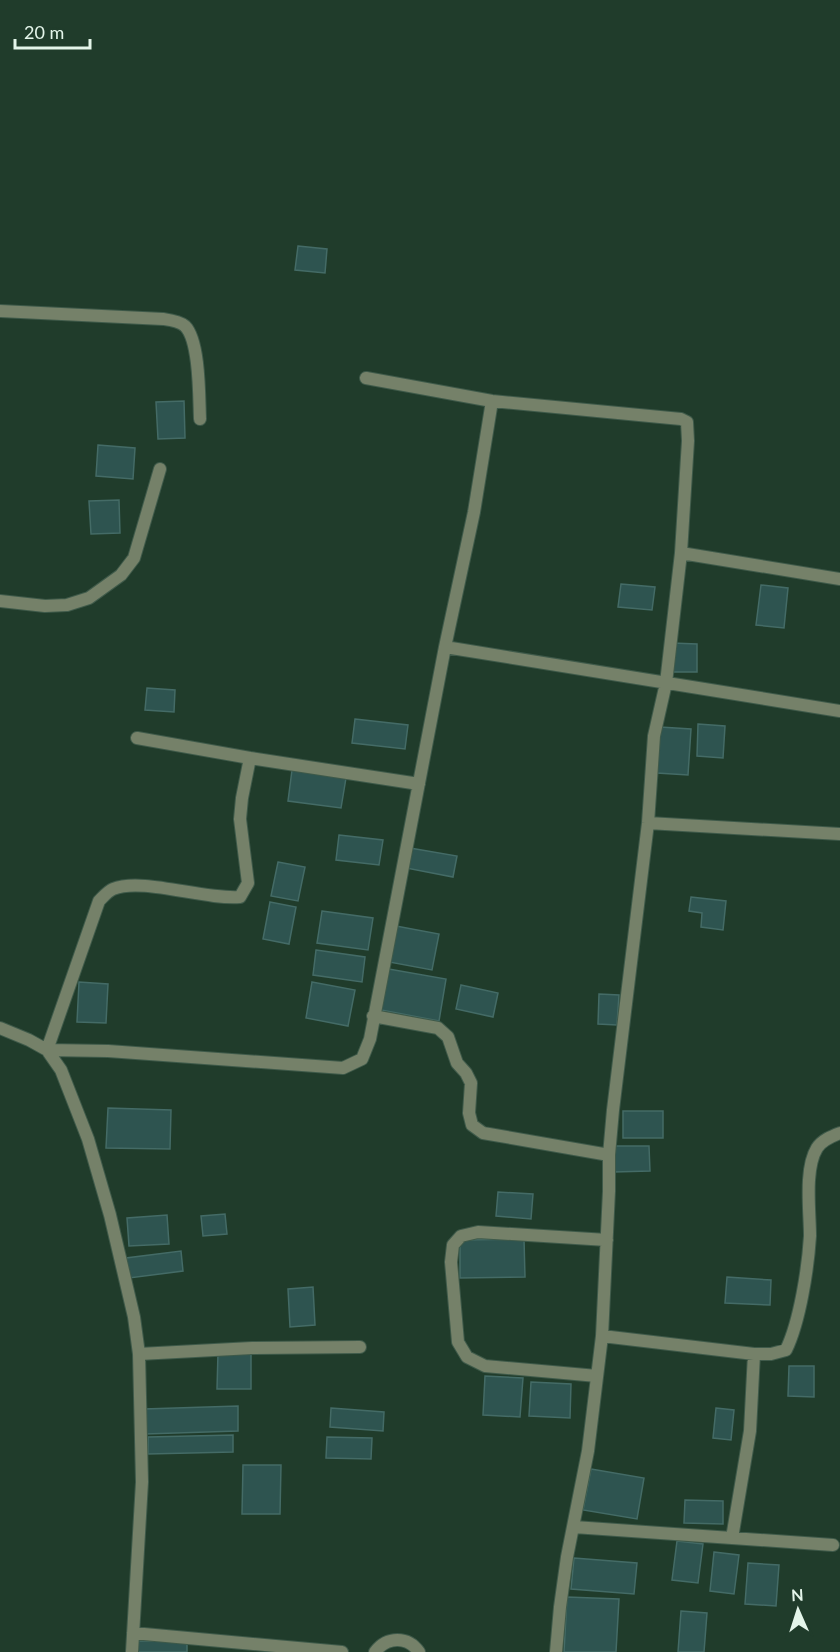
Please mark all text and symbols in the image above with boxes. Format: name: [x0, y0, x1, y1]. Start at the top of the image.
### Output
scale bar: [15, 12, 90, 50]
text: 20 m: [24, 21, 64, 43]
north arrow: [768, 1580, 828, 1640]
text: N: [791, 1585, 804, 1604]

